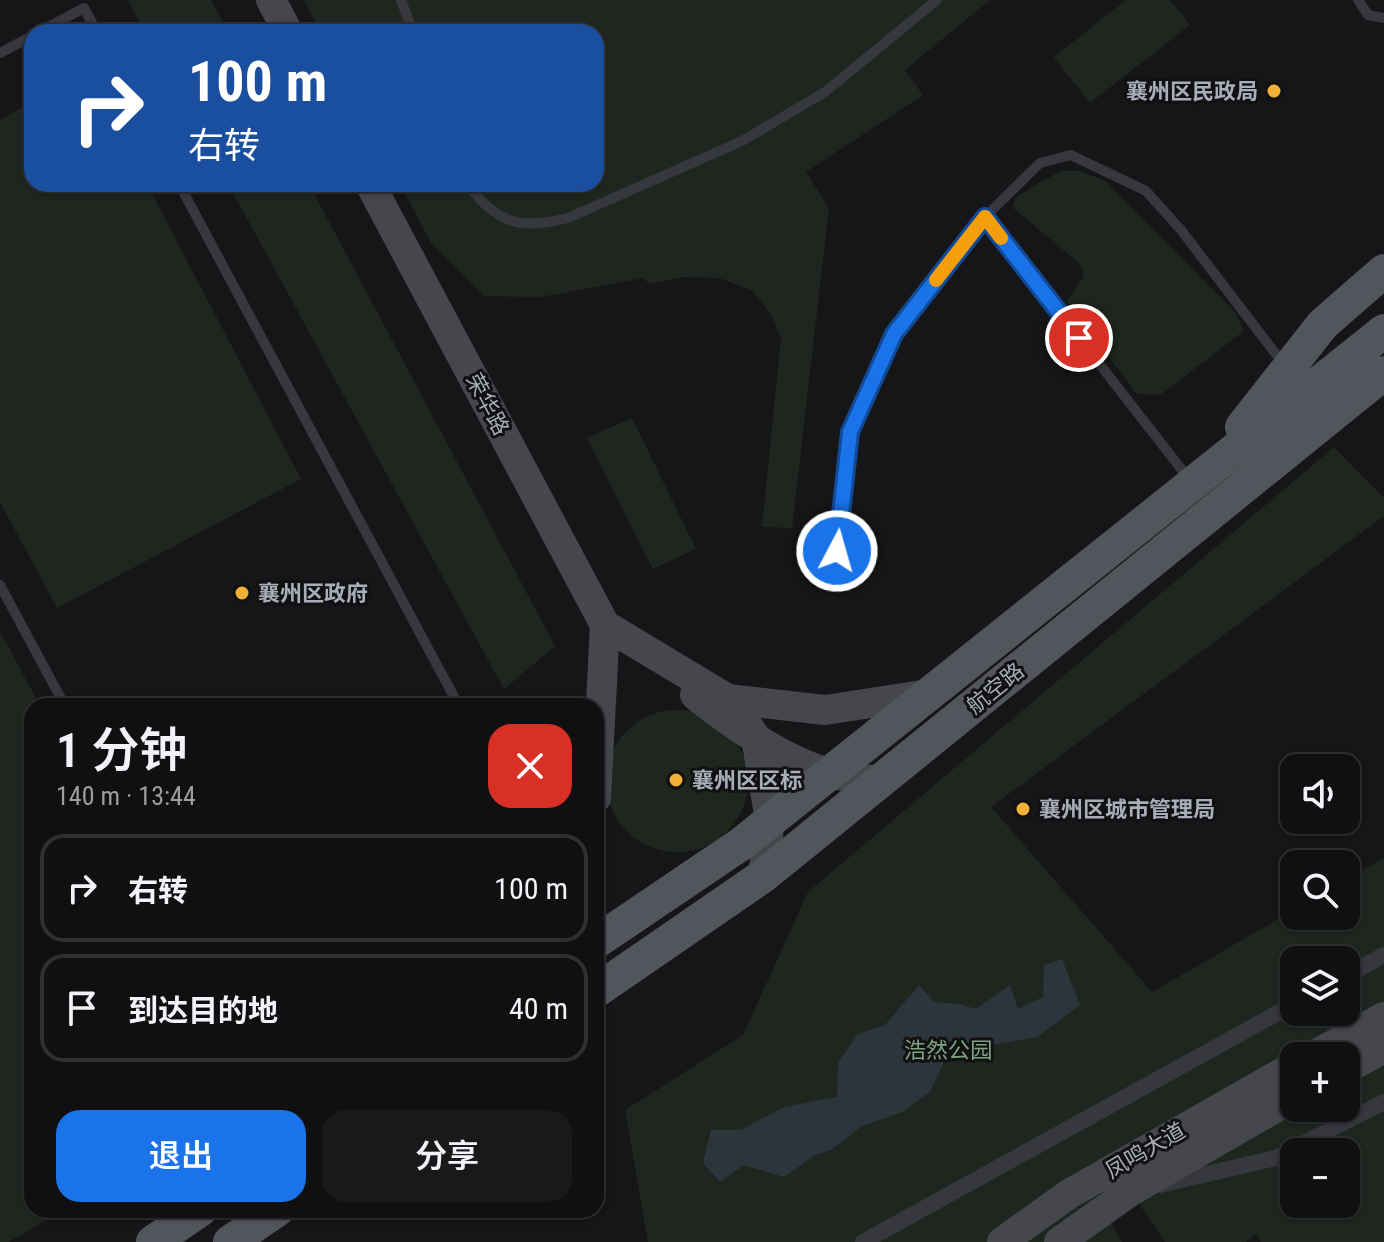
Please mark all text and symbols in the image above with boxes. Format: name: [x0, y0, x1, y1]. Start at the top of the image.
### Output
text: 100 m: [188, 49, 327, 115]
icon: right: [56, 56, 160, 160]
place label: 襄州区民政局: [1126, 79, 1258, 104]
marker: 襄州区民政局: [1265, 82, 1283, 100]
text: 右转: [188, 125, 260, 167]
pin: [1045, 304, 1113, 372]
icon: arrive: [1057, 316, 1101, 360]
street label: 荣华路: [461, 369, 514, 439]
position arrow: [795, 509, 879, 593]
place label: 襄州区政府: [258, 581, 368, 606]
marker: 襄州区政府: [233, 584, 251, 602]
street label: 航空路: [962, 658, 1029, 719]
text: 1 分钟: [56, 722, 187, 779]
button: close: [488, 724, 572, 808]
map controls: [1280, 754, 1360, 1218]
button: sound: [1280, 754, 1360, 834]
place label: 襄州区区标: [692, 768, 802, 793]
marker: 襄州区区标: [667, 771, 685, 789]
text: 140 m · 13:44: [56, 781, 196, 811]
place label: 襄州区城市管理局: [1039, 797, 1215, 822]
marker: 襄州区城市管理局: [1014, 800, 1032, 818]
button: search: [1280, 850, 1360, 930]
icon: right: [60, 866, 104, 910]
text: 100 m: [494, 871, 568, 906]
text: 右转: [128, 873, 188, 908]
button: layers: [1280, 946, 1360, 1026]
icon: arrive: [60, 986, 104, 1030]
text: 40 m: [509, 991, 568, 1026]
text: 到达目的地: [128, 993, 278, 1028]
park label: 浩然公园: [904, 1038, 992, 1063]
button: +: [1280, 1042, 1360, 1122]
button: 退出: [56, 1110, 306, 1202]
button: 分享: [322, 1110, 572, 1202]
street label: 凤鸣大道: [1101, 1118, 1190, 1183]
button: −: [1280, 1138, 1360, 1218]

